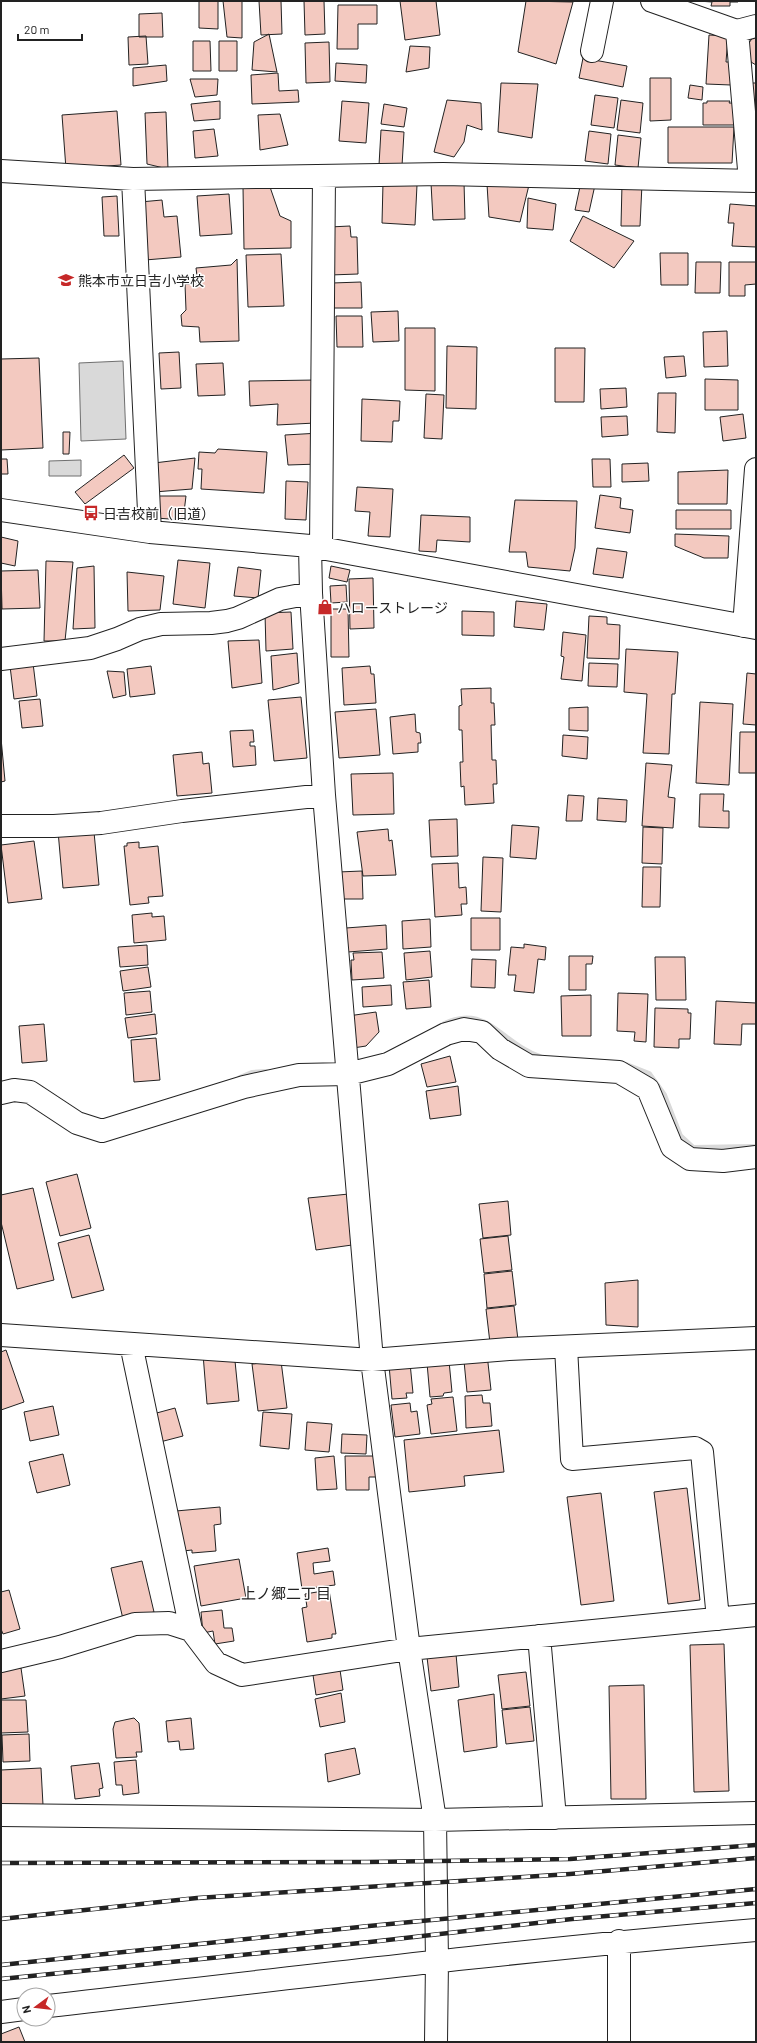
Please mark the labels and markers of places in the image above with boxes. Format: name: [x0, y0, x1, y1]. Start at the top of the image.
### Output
school or university icon: 熊本市立日吉小学校: [57, 271, 75, 289]
place label: 熊本市立日吉小学校: [78, 272, 204, 289]
bus stop icon: 日吉校前（旧道）: [82, 504, 100, 522]
place label: 日吉校前（旧道）: [103, 505, 215, 522]
shop icon: ハローストレージ: [316, 598, 334, 616]
place label: ハローストレージ: [337, 599, 448, 616]

